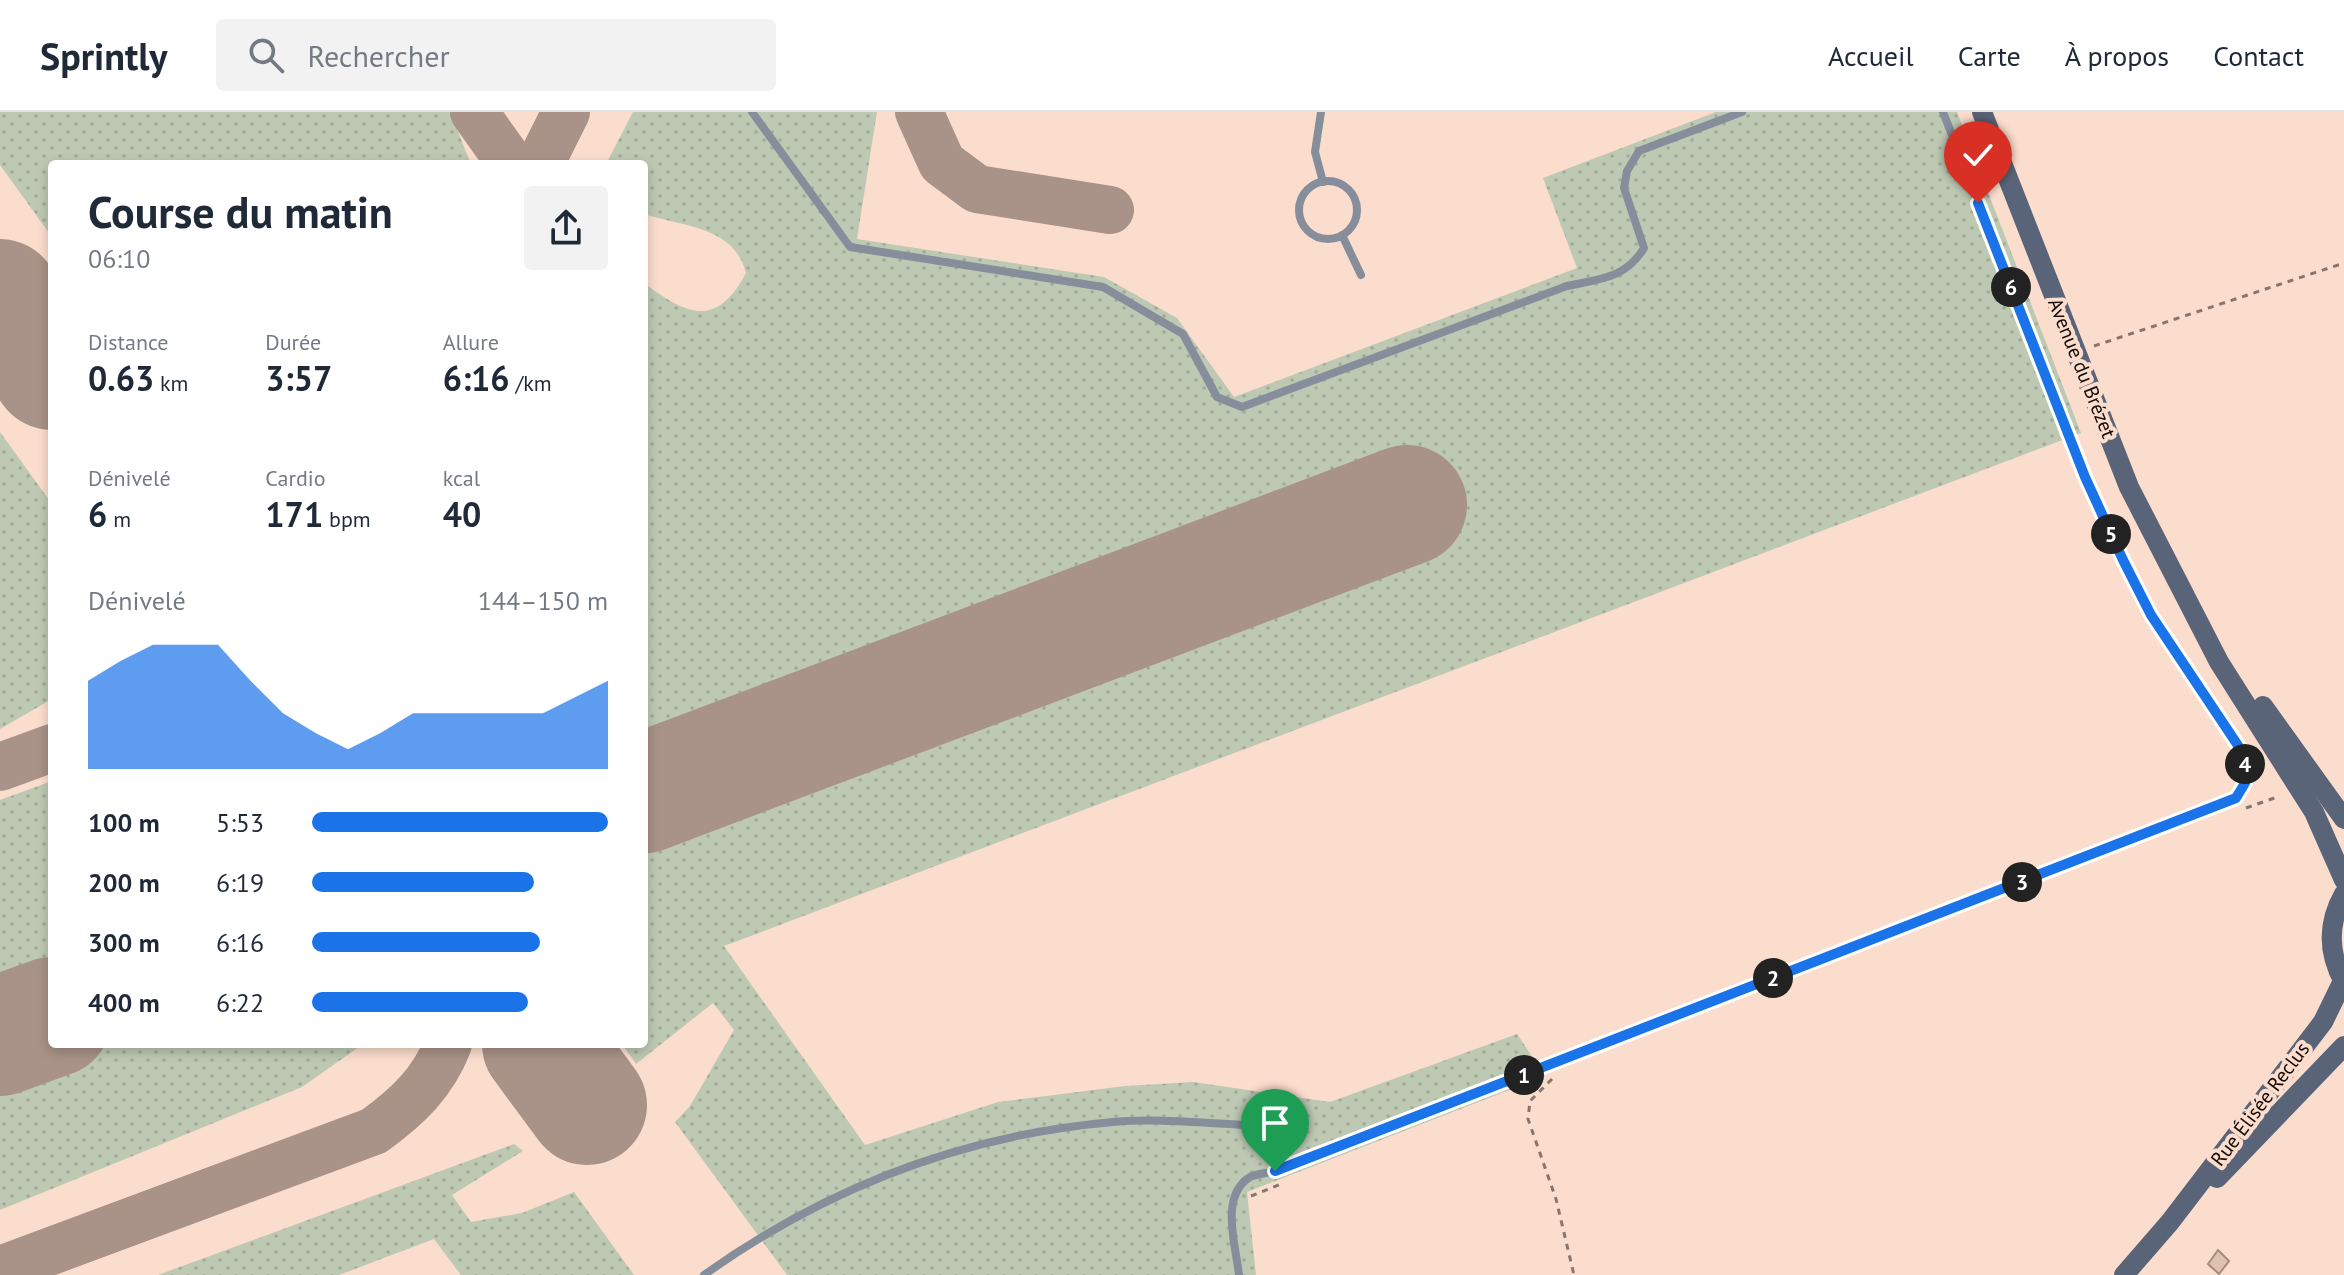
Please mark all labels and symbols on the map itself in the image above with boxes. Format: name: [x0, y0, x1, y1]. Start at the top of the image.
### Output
pin: [1944, 121, 2012, 203]
pin: 6: [1991, 267, 2031, 307]
street label: Avenue du Brézet: [2042, 294, 2122, 442]
pin: 5: [2091, 514, 2131, 554]
pin: 4: [2225, 744, 2265, 784]
pin: 3: [2002, 862, 2042, 902]
pin: 2: [1753, 958, 1793, 998]
street label: Rue Élisée Reclus: [2205, 1037, 2315, 1171]
pin: 1: [1504, 1055, 1544, 1095]
pin: [1241, 1089, 1309, 1171]

